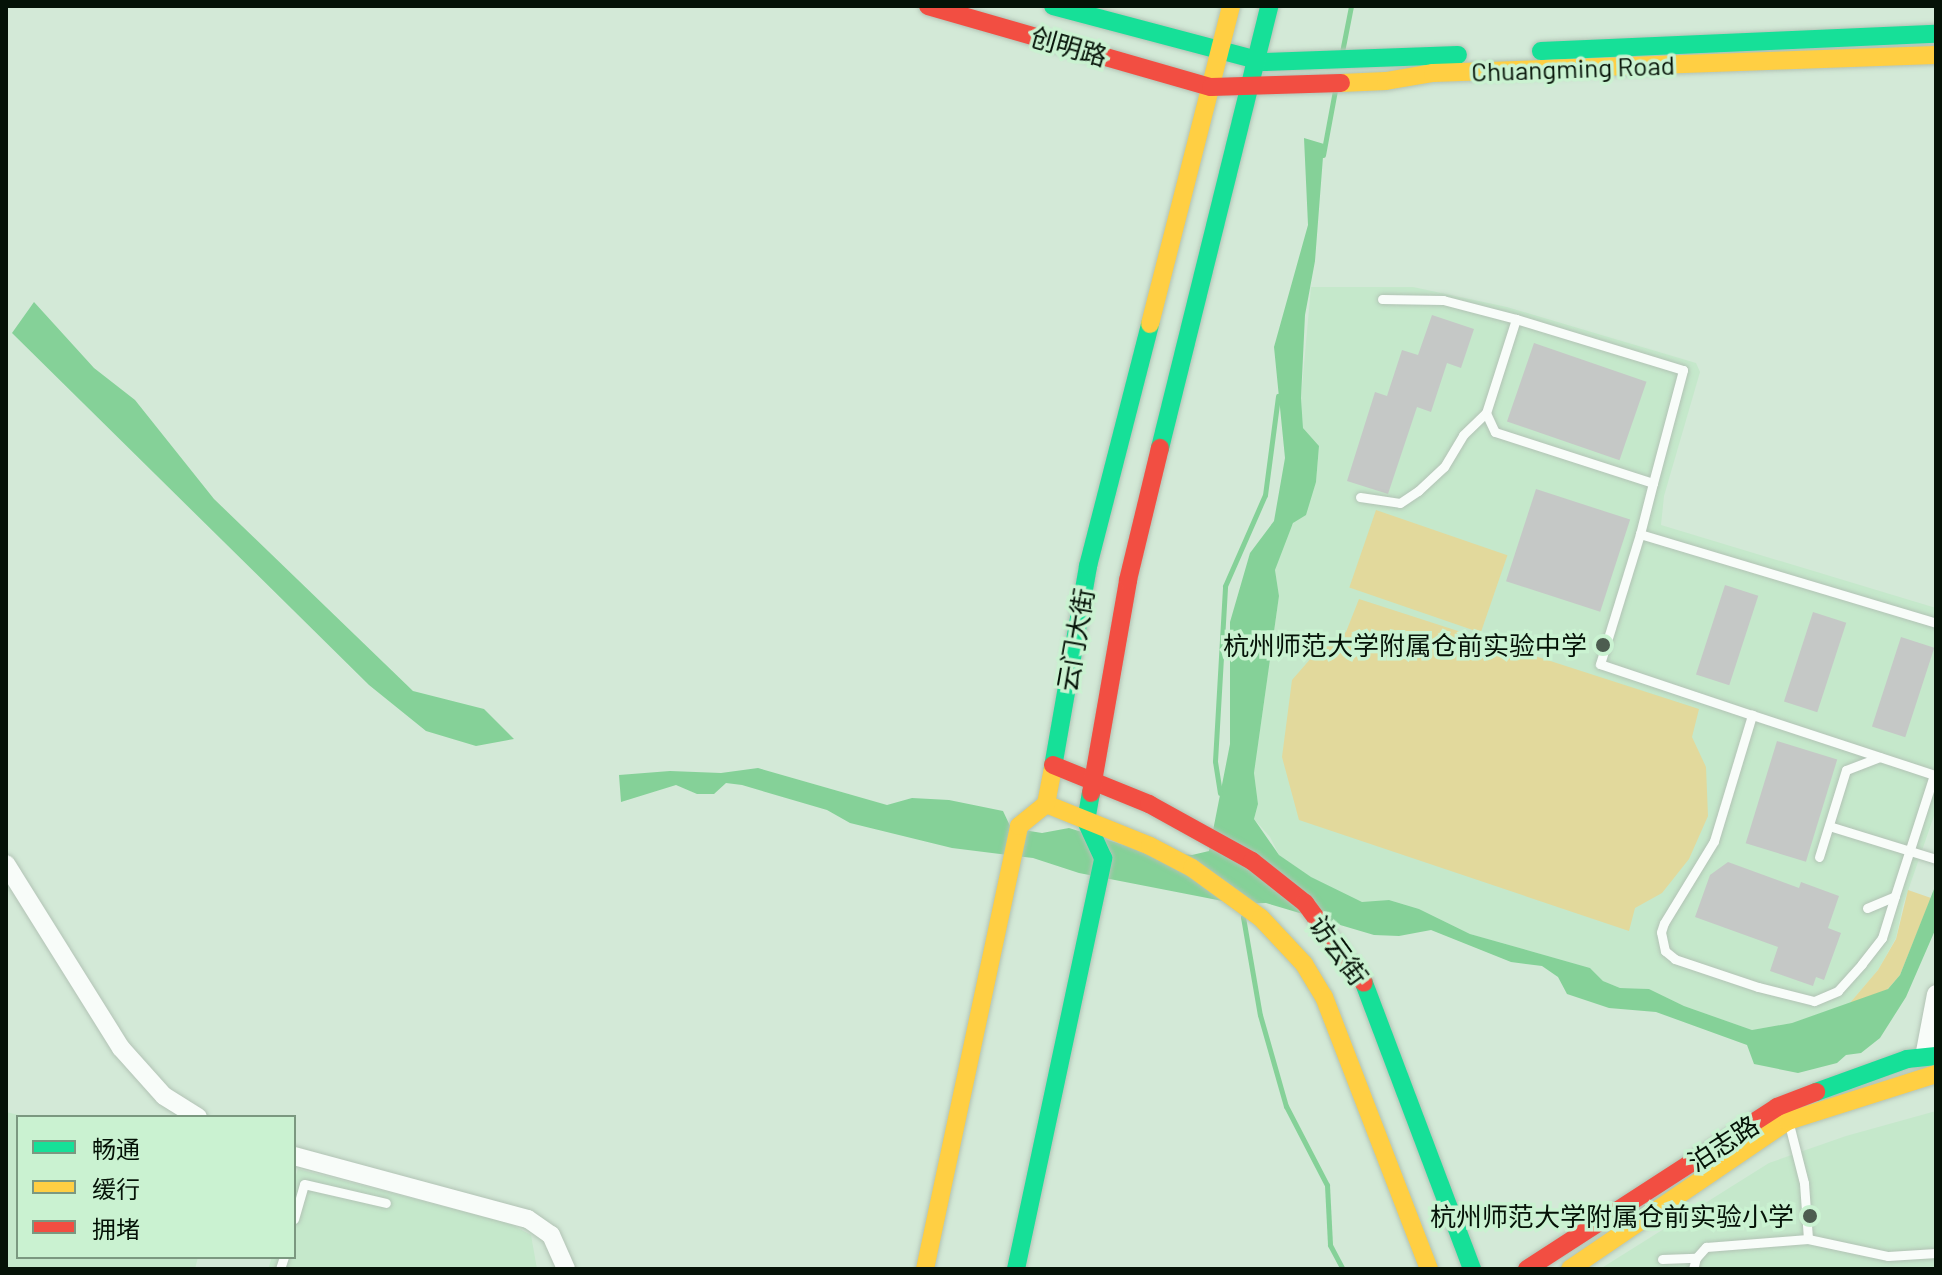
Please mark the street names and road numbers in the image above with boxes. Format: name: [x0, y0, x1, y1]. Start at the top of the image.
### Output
street label: 创明路: [1027, 20, 1111, 72]
street label: Chuangming Road: [1471, 49, 1675, 87]
street label: 云门大街: [1051, 586, 1099, 694]
street label: 访云街: [1303, 909, 1375, 991]
street label: 泊志路: [1682, 1109, 1764, 1177]

